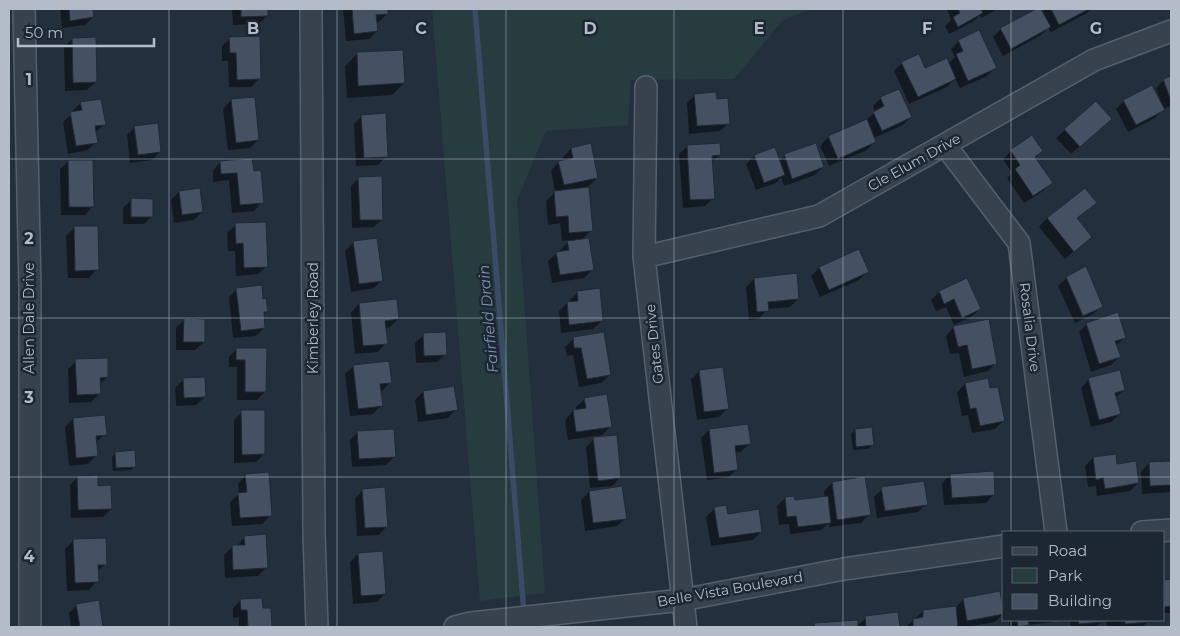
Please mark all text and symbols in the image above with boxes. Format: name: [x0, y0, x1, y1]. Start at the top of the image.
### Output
scale bar: [18, 15, 154, 47]
text: B: [247, 19, 259, 38]
text: C: [415, 19, 427, 38]
text: D: [583, 19, 597, 38]
text: E: [754, 19, 764, 38]
text: F: [922, 19, 932, 38]
text: G: [1090, 19, 1102, 38]
text: 50 m: [25, 23, 63, 42]
text: 1: [26, 70, 32, 89]
street label: Cle Elum Drive: [864, 129, 964, 195]
text: 2: [24, 229, 34, 248]
street label: Allen Dale Drive: [20, 262, 38, 374]
street label: Kimberley Road: [304, 262, 322, 374]
water label: Fairfield Drain: [474, 264, 502, 374]
street label: Rosalia Drive: [1016, 281, 1044, 373]
street label: Gates Drive: [641, 303, 667, 385]
text: 3: [23, 388, 34, 407]
legend: [1002, 531, 1165, 621]
text: Road: [1048, 541, 1087, 560]
text: 4: [23, 547, 35, 566]
text: Park: [1048, 566, 1082, 585]
street label: Belle Vista Boulevard: [656, 567, 804, 611]
text: Building: [1048, 591, 1112, 610]

